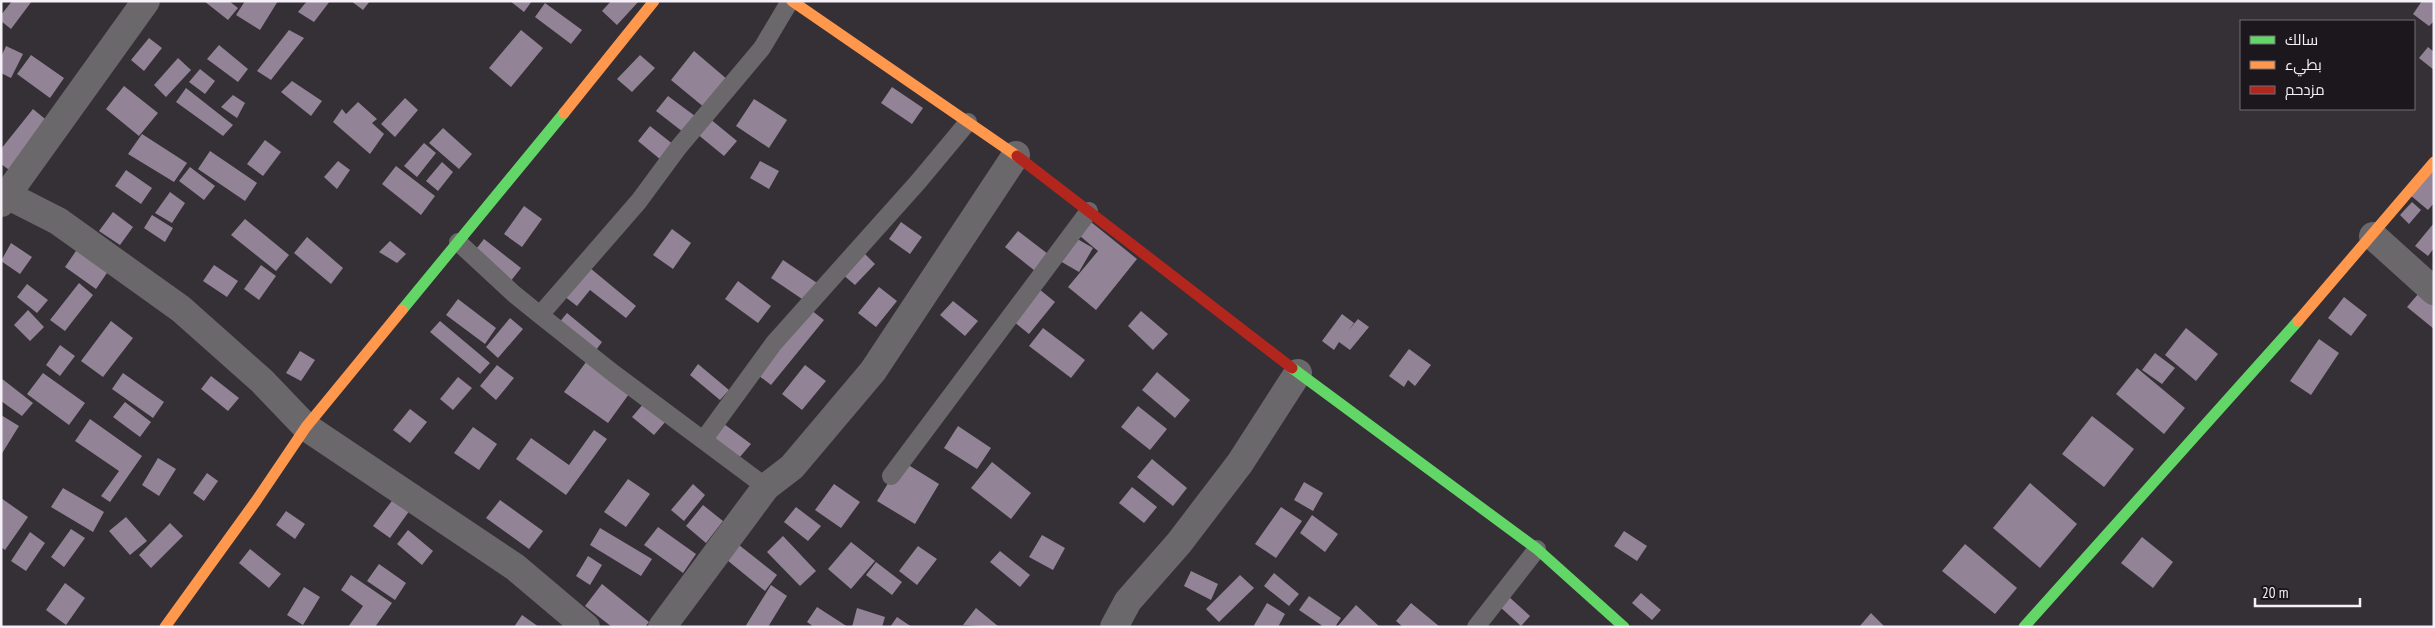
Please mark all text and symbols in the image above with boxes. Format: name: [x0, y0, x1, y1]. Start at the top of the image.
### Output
legend: [2240, 20, 2415, 110]
text: سالك: [2285, 30, 2318, 49]
text: بطيء: [2285, 55, 2322, 77]
text: مزدحم: [2285, 80, 2325, 100]
scale bar: [2255, 576, 2360, 608]
text: 20 m: [2262, 583, 2288, 602]

